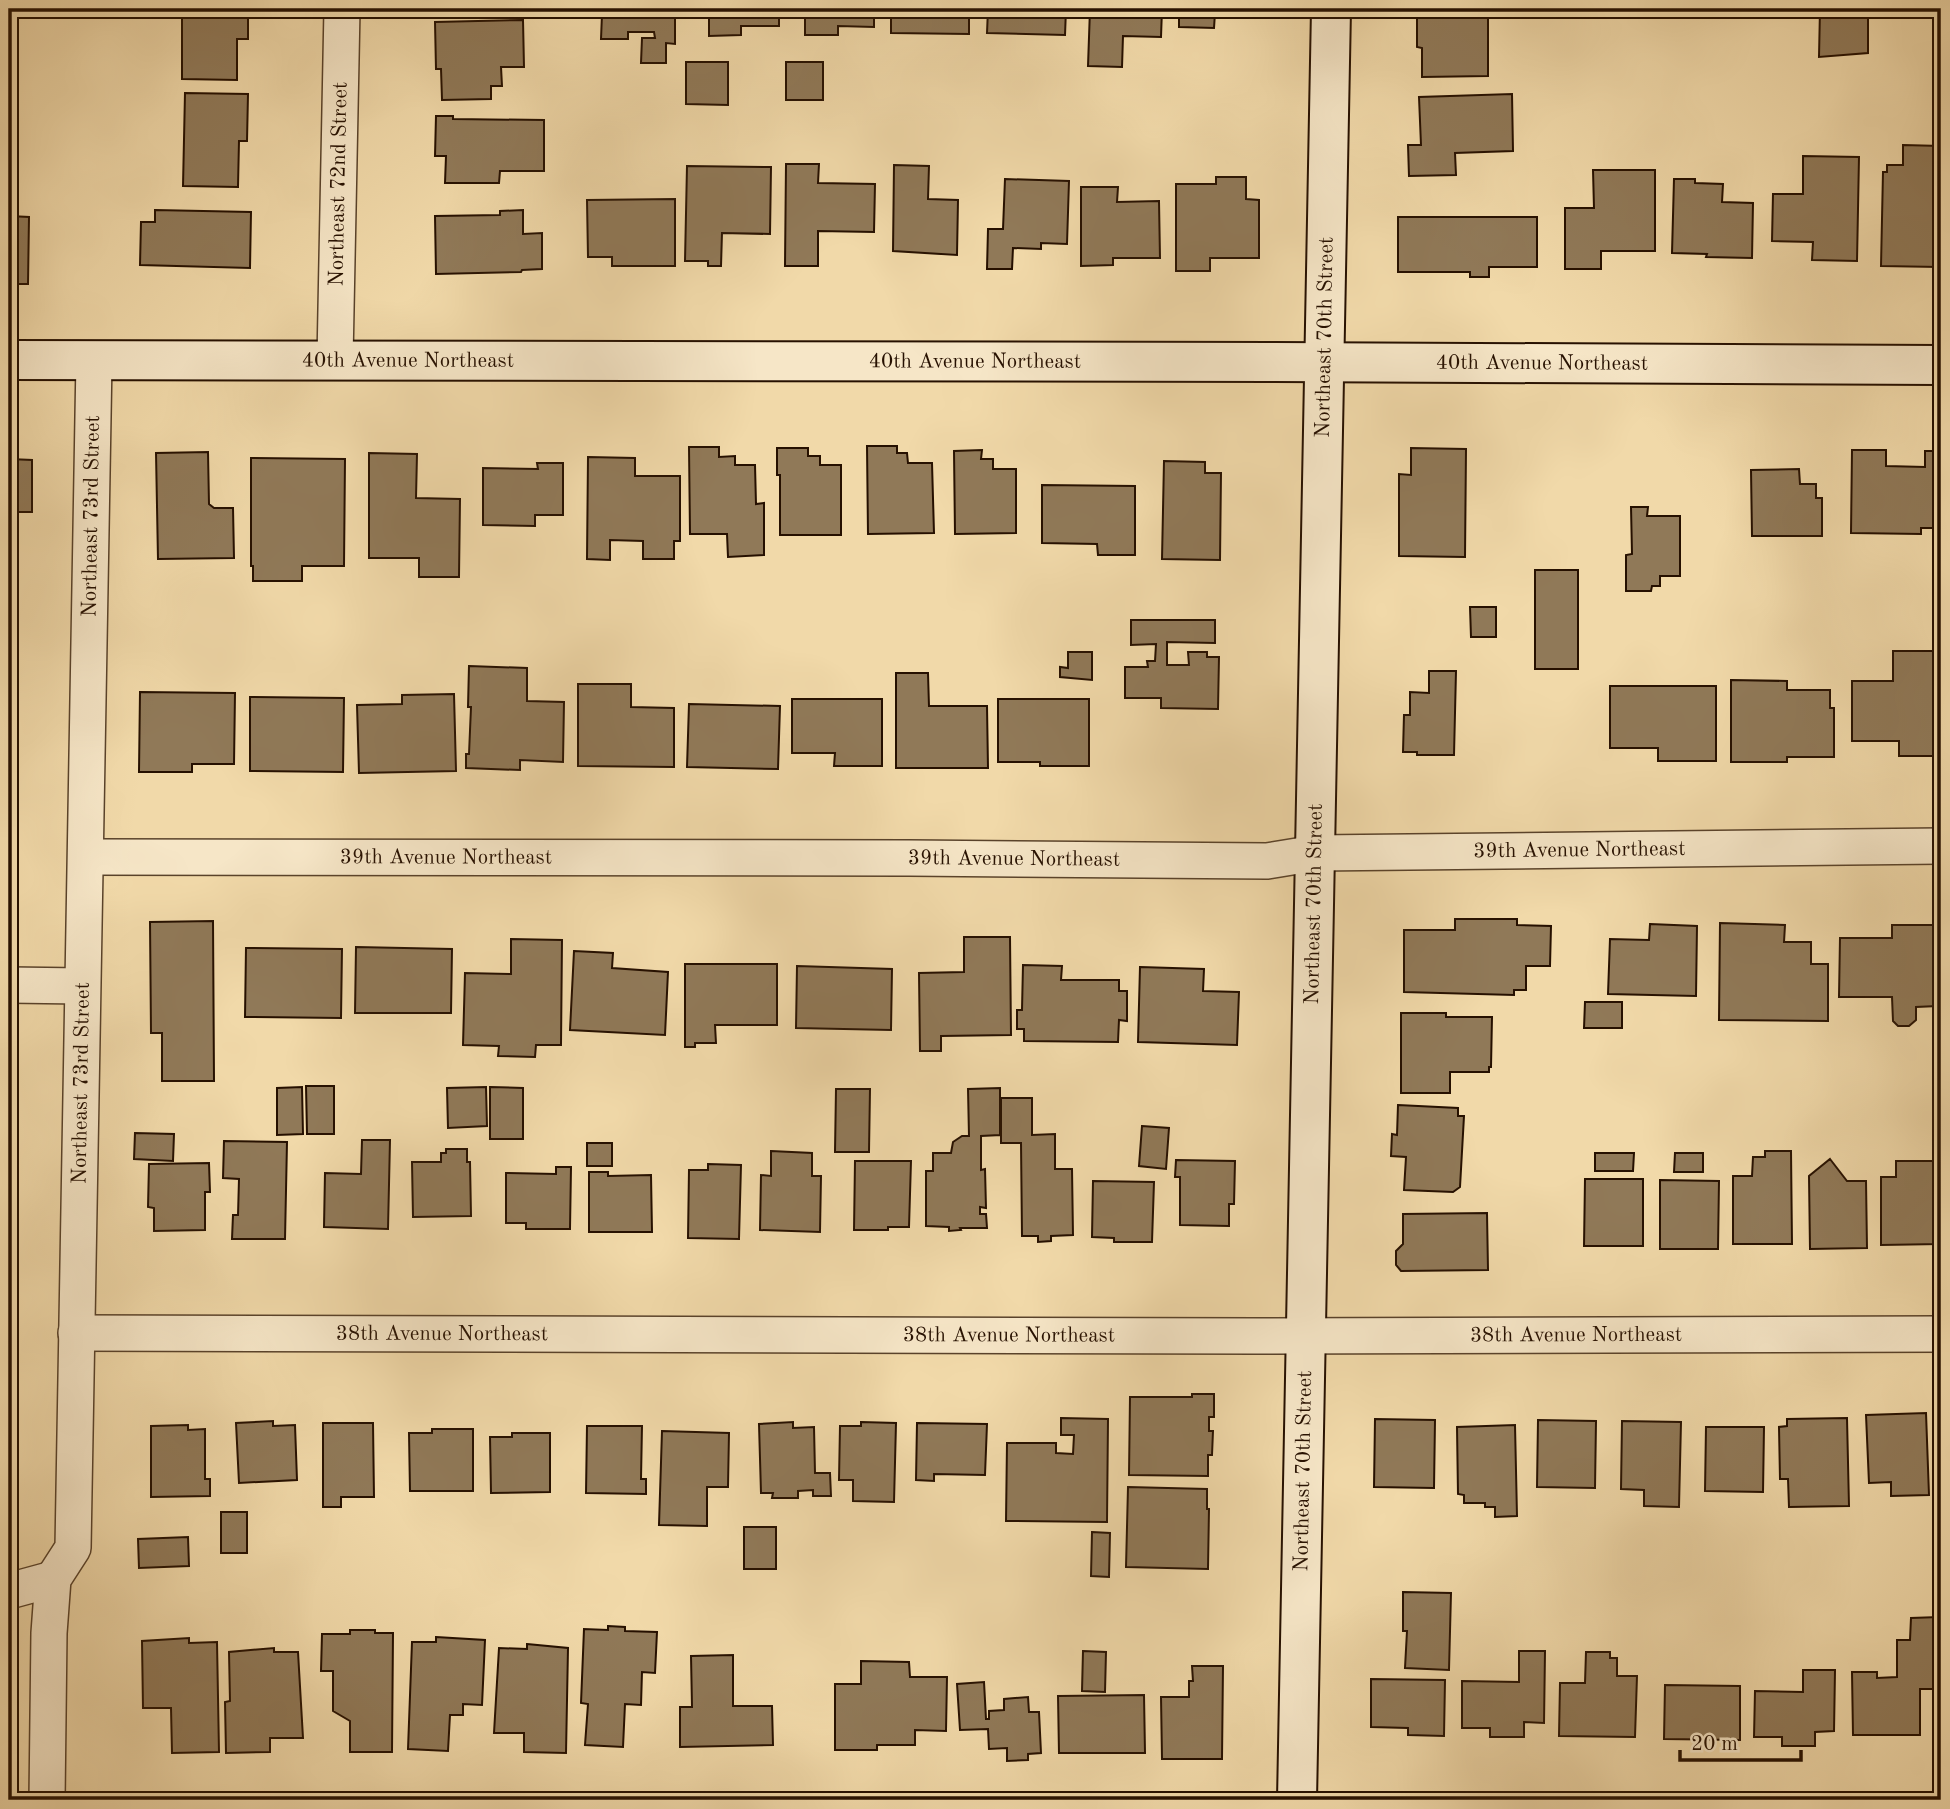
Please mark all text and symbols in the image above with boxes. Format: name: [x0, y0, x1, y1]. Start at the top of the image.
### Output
street label: Northeast 72nd Street: [326, 81, 351, 287]
street label: Northeast 70th Street: [1312, 236, 1337, 438]
street label: 40th Avenue Northeast: [302, 350, 514, 371]
street label: 40th Avenue Northeast: [869, 351, 1081, 372]
street label: 40th Avenue Northeast: [1436, 352, 1648, 374]
street label: Northeast 73rd Street: [79, 415, 104, 617]
street label: Northeast 70th Street: [1302, 803, 1326, 1005]
street label: 39th Avenue Northeast: [1473, 838, 1686, 862]
street label: 39th Avenue Northeast: [340, 847, 552, 868]
street label: 39th Avenue Northeast: [908, 847, 1120, 870]
street label: Northeast 73rd Street: [69, 982, 94, 1184]
street label: 38th Avenue Northeast: [336, 1323, 548, 1345]
street label: 38th Avenue Northeast: [1470, 1324, 1682, 1346]
street label: 38th Avenue Northeast: [903, 1325, 1115, 1346]
street label: Northeast 70th Street: [1291, 1370, 1316, 1572]
scale bar: [1680, 1718, 1801, 1762]
text: 20 m: [1691, 1734, 1738, 1755]

